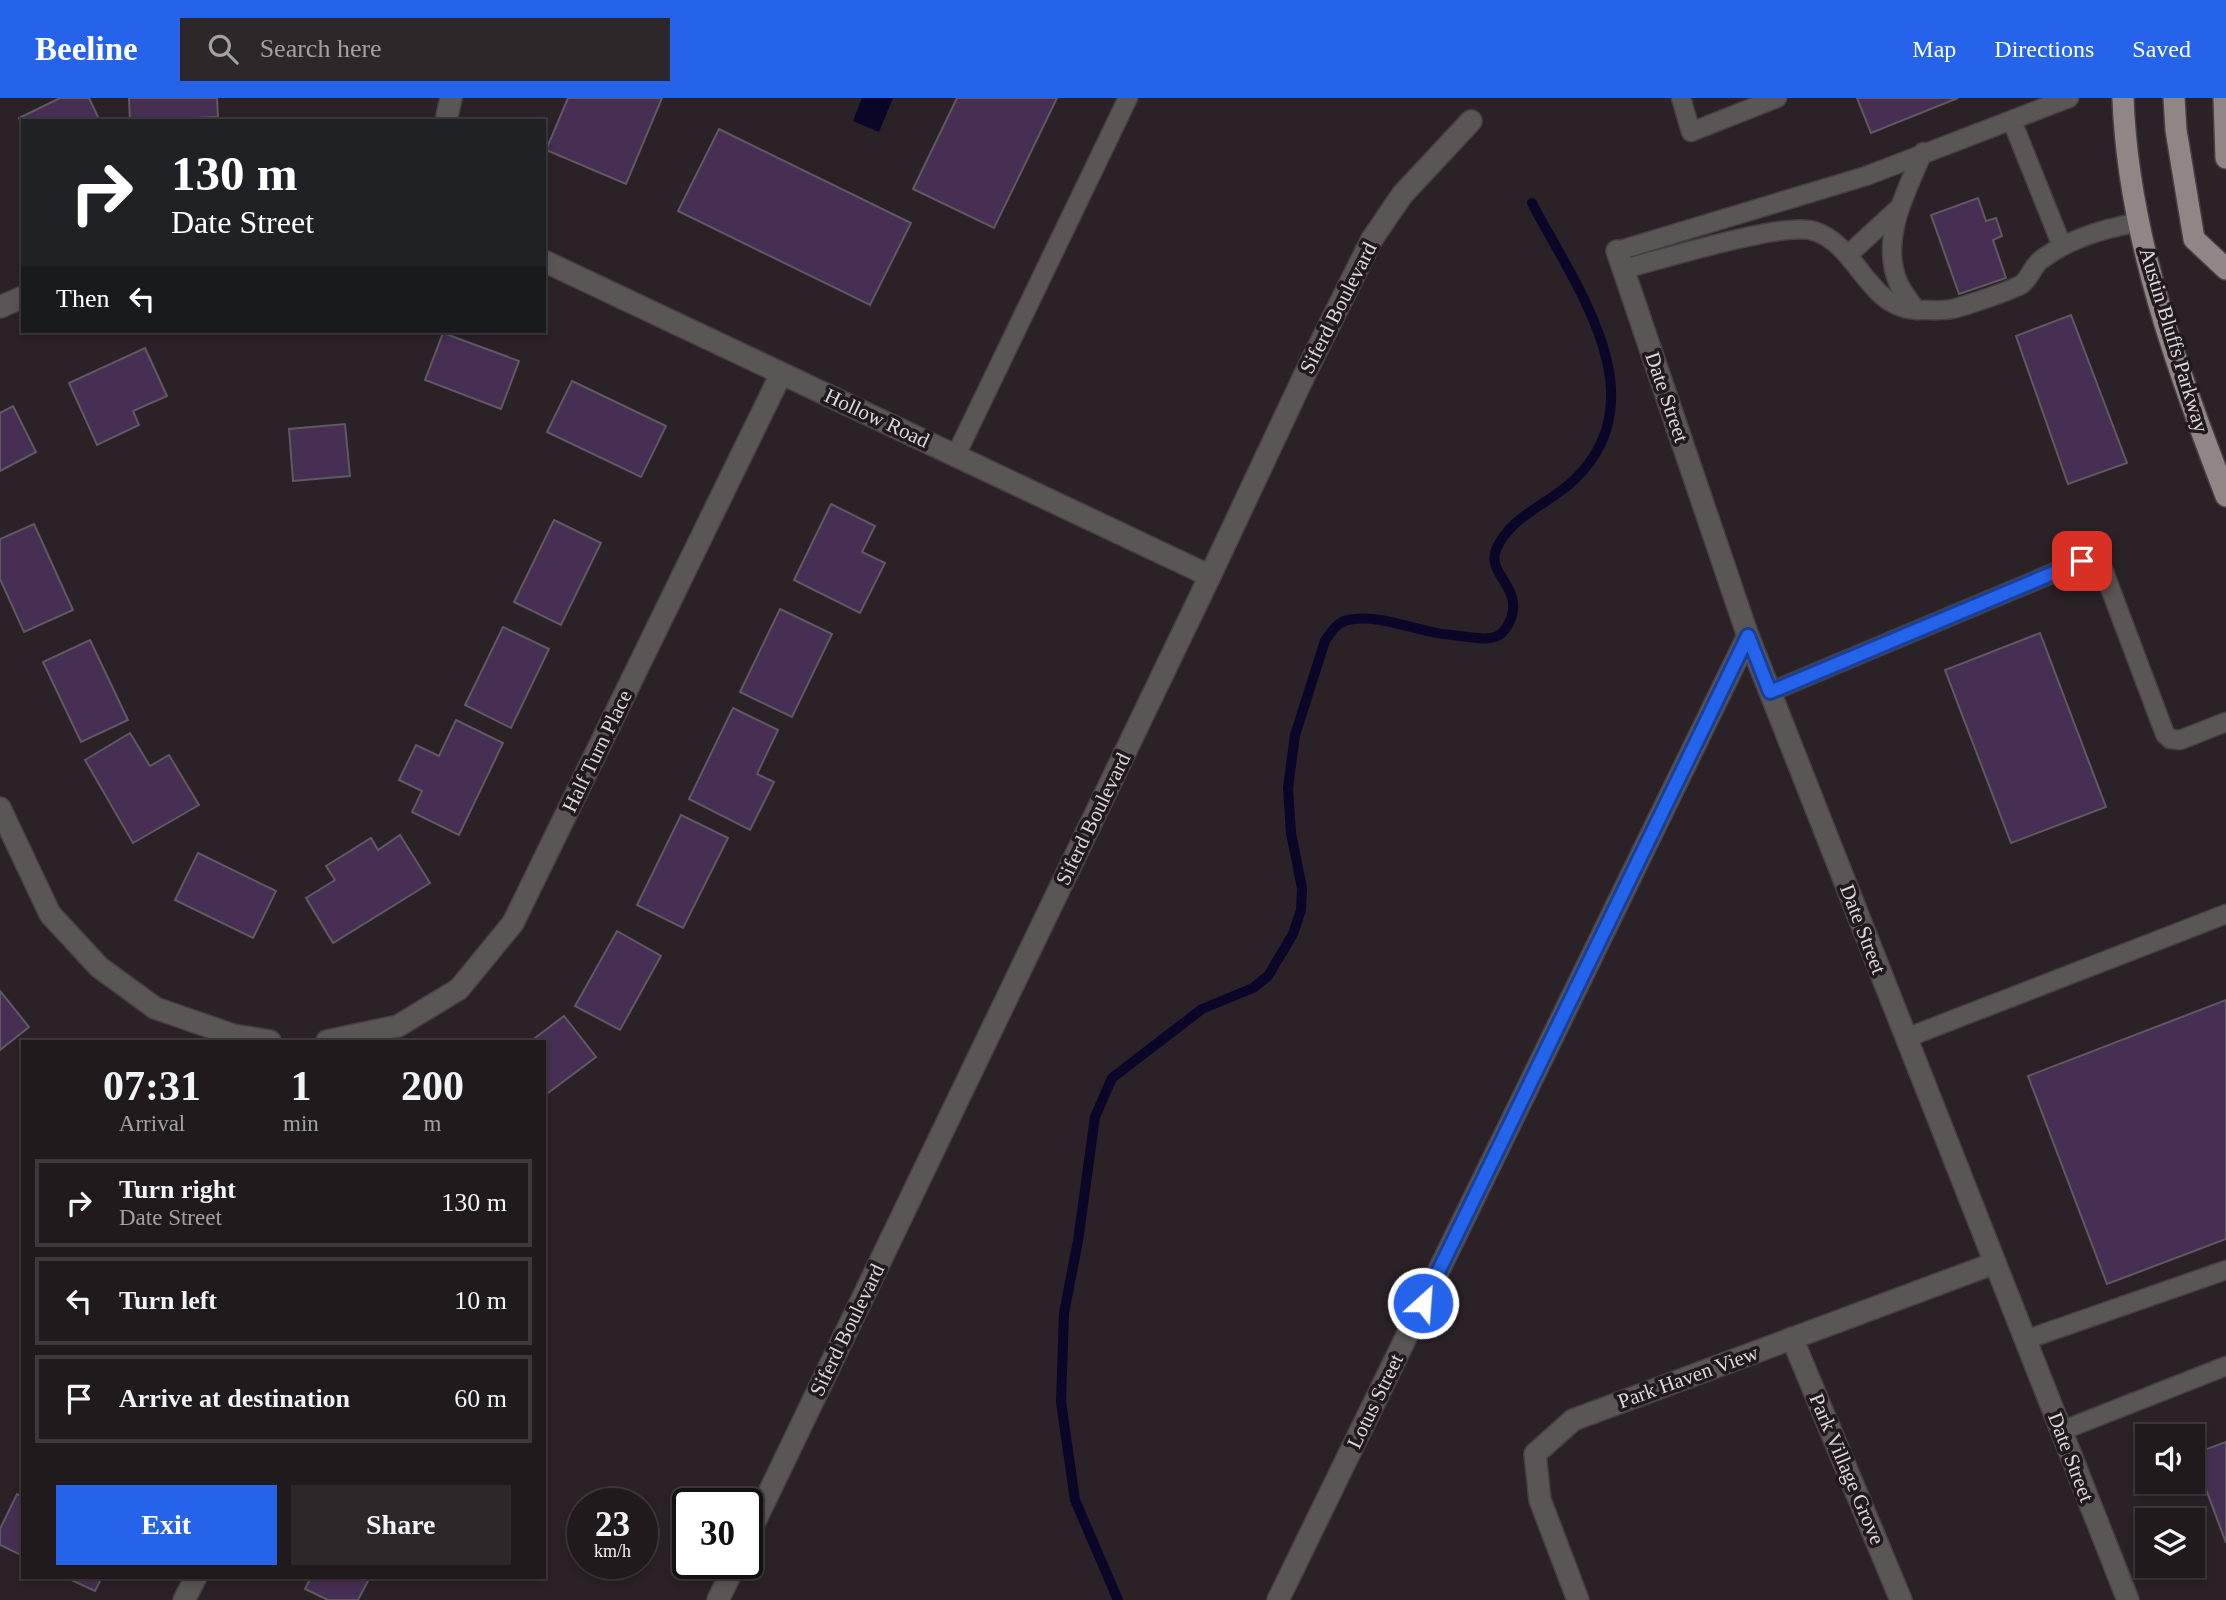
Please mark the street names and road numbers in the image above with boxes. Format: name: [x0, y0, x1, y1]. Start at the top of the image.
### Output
street label: Siferd Boulevard: [1295, 238, 1382, 378]
street label: Austin Bluffs Parkway: [2134, 245, 2214, 436]
street label: Date Street: [1640, 349, 1694, 445]
street label: Hollow Road: [821, 383, 934, 453]
street label: Half Turn Place: [557, 686, 637, 816]
street label: Siferd Boulevard: [1051, 749, 1136, 889]
street label: Date Street: [1835, 881, 1891, 977]
street label: Siferd Boulevard: [805, 1260, 890, 1400]
street label: Park Haven View: [1615, 1340, 1762, 1414]
street label: Lotus Street: [1342, 1350, 1408, 1452]
street label: Park Village Grove: [1804, 1390, 1890, 1548]
street label: Date Street: [2043, 1409, 2099, 1505]

